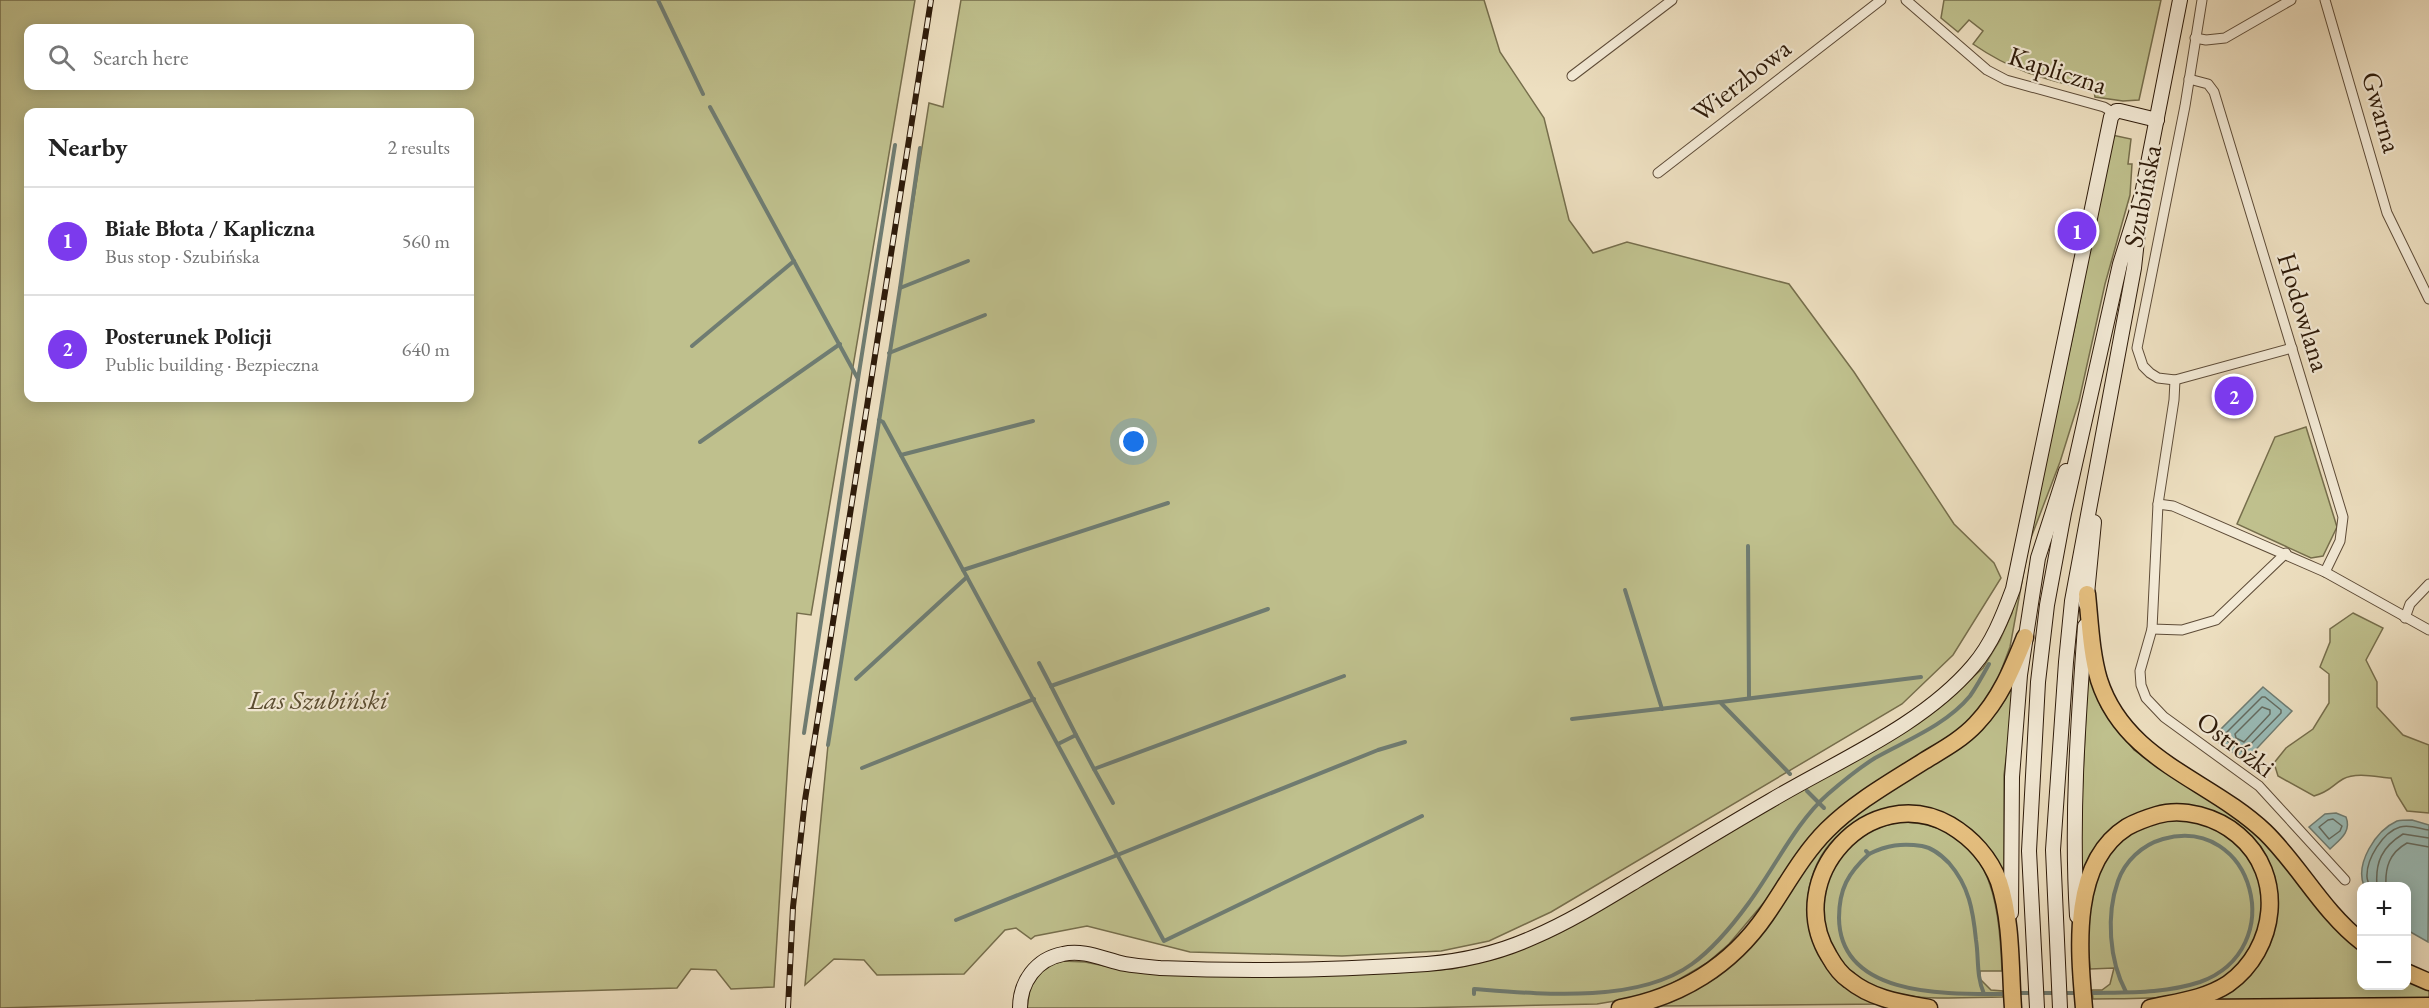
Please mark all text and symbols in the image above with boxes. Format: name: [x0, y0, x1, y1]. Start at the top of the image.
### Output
search box: [24, 24, 474, 90]
street label: Wierzbowa: [1684, 30, 1798, 130]
street label: Kapliczna: [2004, 38, 2112, 102]
icon: search: [45, 41, 78, 74]
text: Search here: [93, 43, 188, 72]
street label: Gwarna: [2354, 67, 2410, 157]
text: Nearby: [48, 130, 128, 164]
text: 2 results: [387, 134, 450, 160]
street label: Szubińska: [2115, 141, 2169, 250]
pin: 1: [2058, 208, 2096, 254]
text: Białe Błota / Kapliczna: [105, 214, 315, 243]
text: 1: [62, 228, 73, 254]
text: 560 m: [402, 228, 450, 254]
text: Bus stop · Szubińska: [105, 243, 260, 269]
street label: Hodowlana: [2269, 248, 2339, 376]
text: Posterunek Policji: [105, 322, 272, 351]
text: 2: [62, 336, 73, 362]
text: 640 m: [402, 336, 450, 362]
text: Public building · Bezpieczna: [105, 351, 319, 377]
pin: 2: [2214, 374, 2254, 418]
your location: [1119, 427, 1148, 456]
park label: Las Szubiński: [247, 682, 389, 717]
street label: Ostróżki: [2190, 703, 2282, 785]
map controls: [2357, 882, 2411, 990]
button: +: [2357, 882, 2411, 936]
button: −: [2357, 936, 2411, 990]

